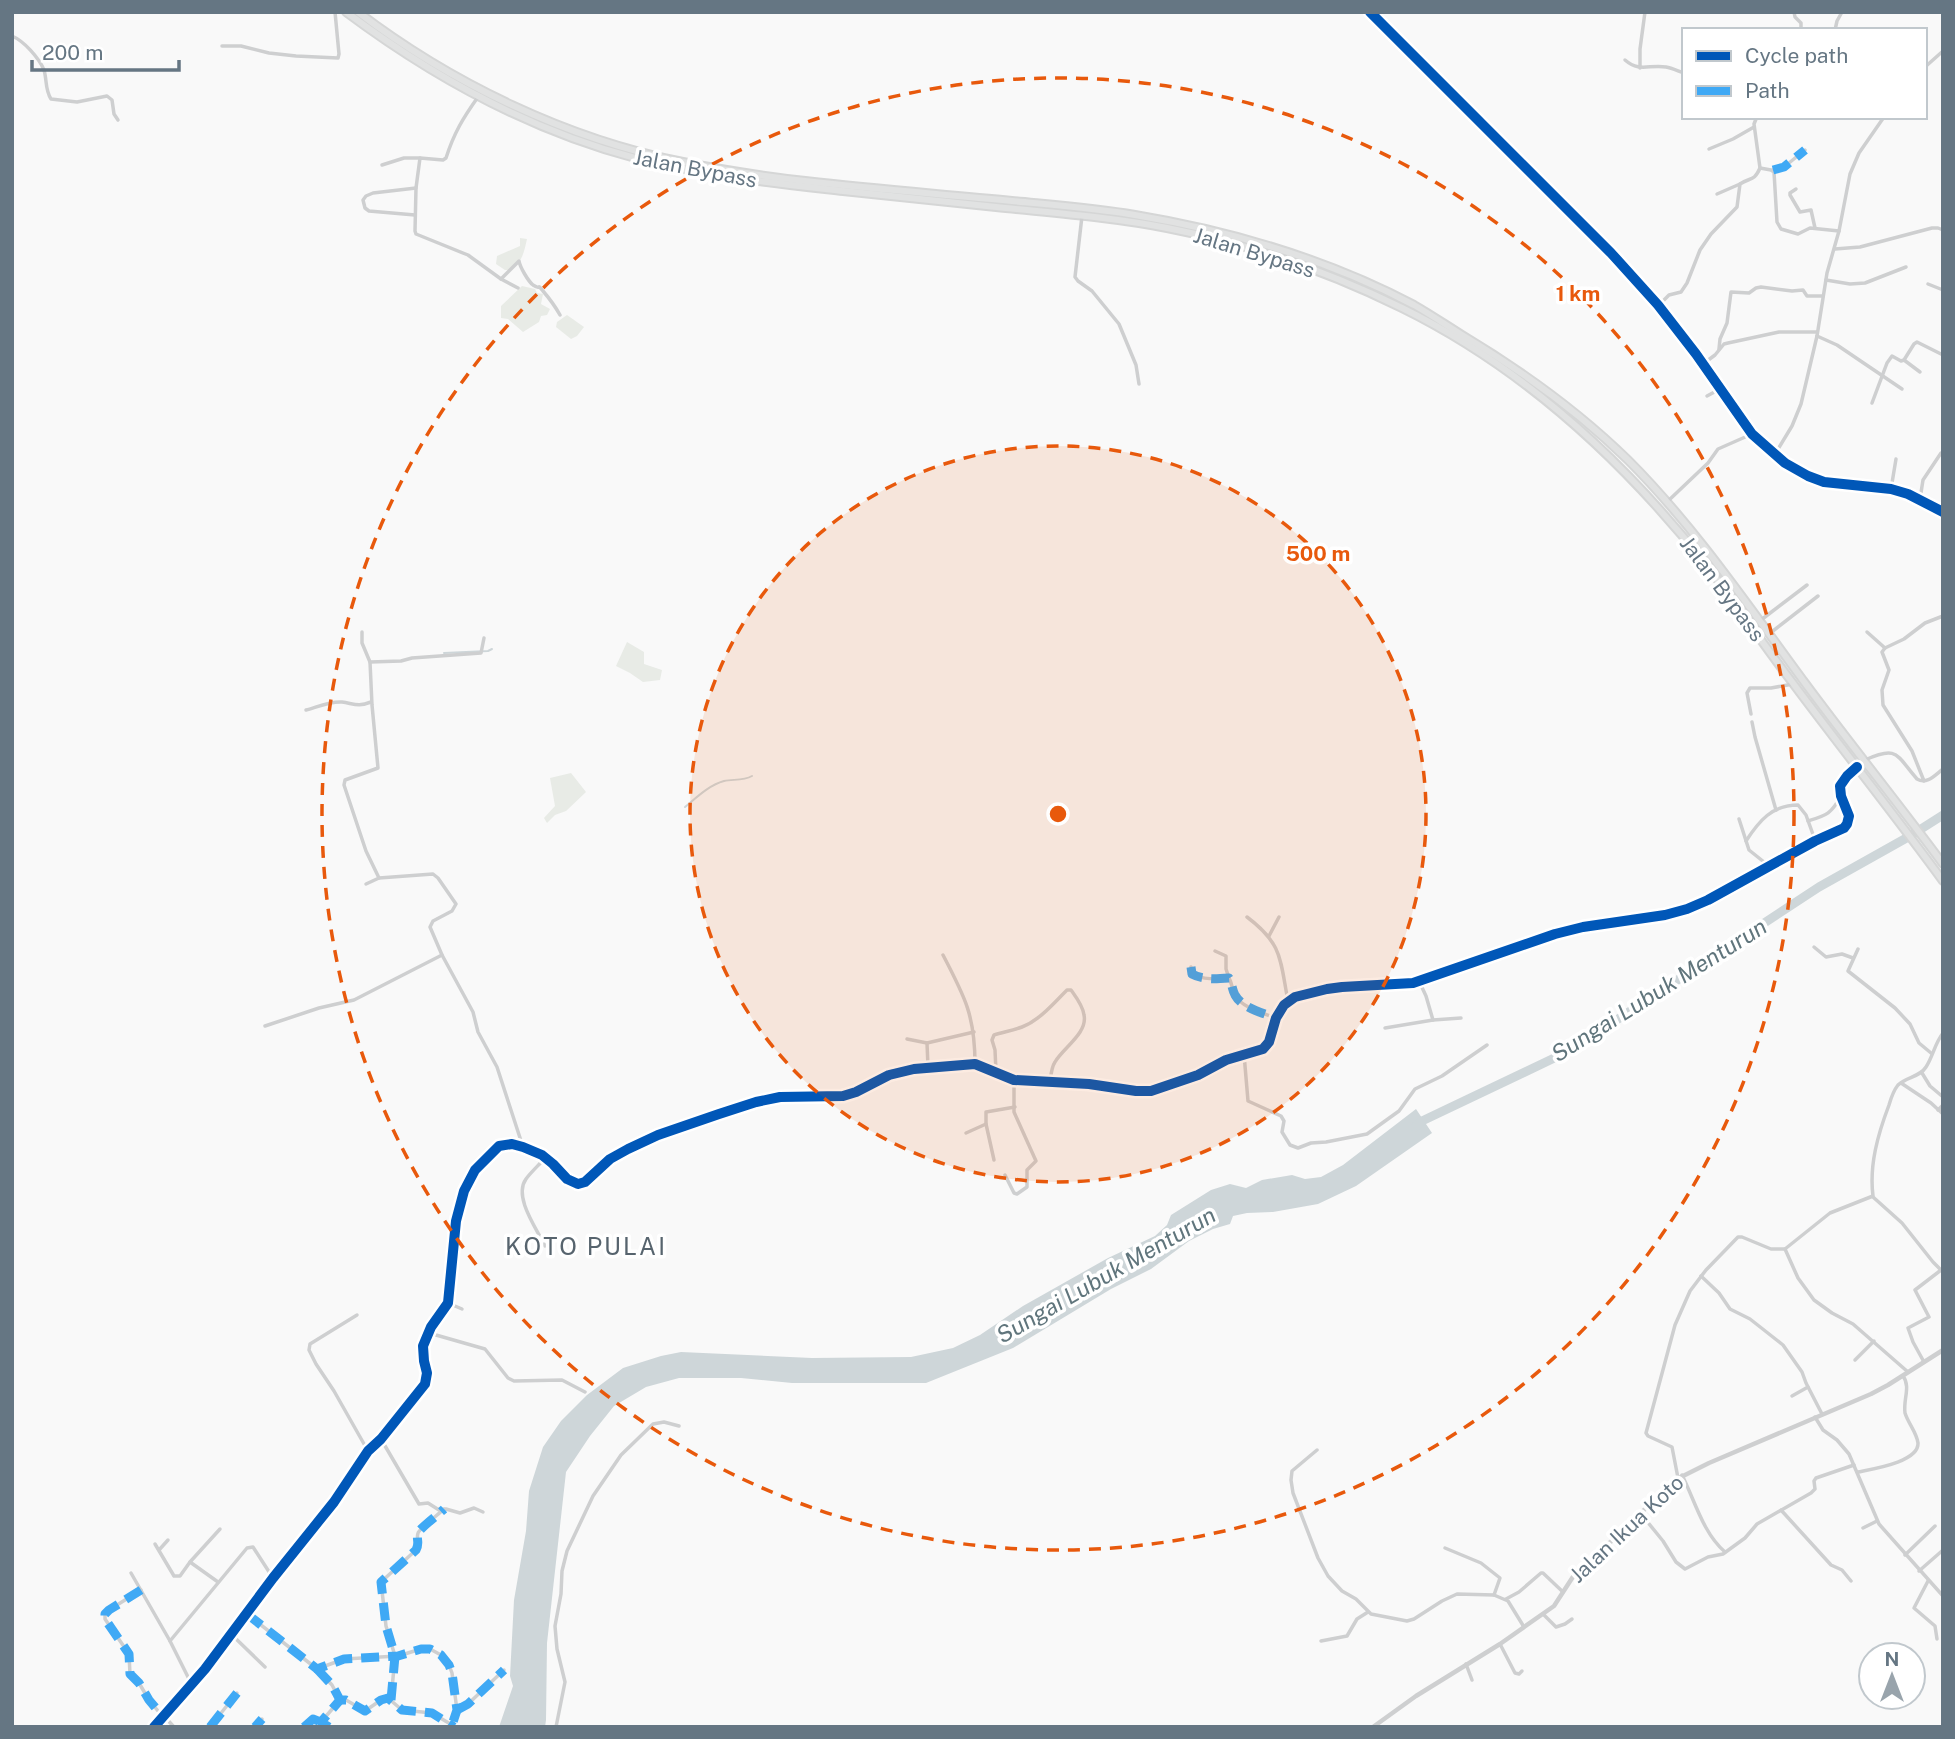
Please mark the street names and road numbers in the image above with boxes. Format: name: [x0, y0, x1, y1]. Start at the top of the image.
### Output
street label: Jalan Bypass: [631, 144, 759, 193]
street label: Jalan Bypass: [1191, 222, 1318, 283]
street label: Jalan Bypass: [1675, 531, 1770, 646]
street label: Jalan Ikua Koto: [1565, 1470, 1689, 1588]

